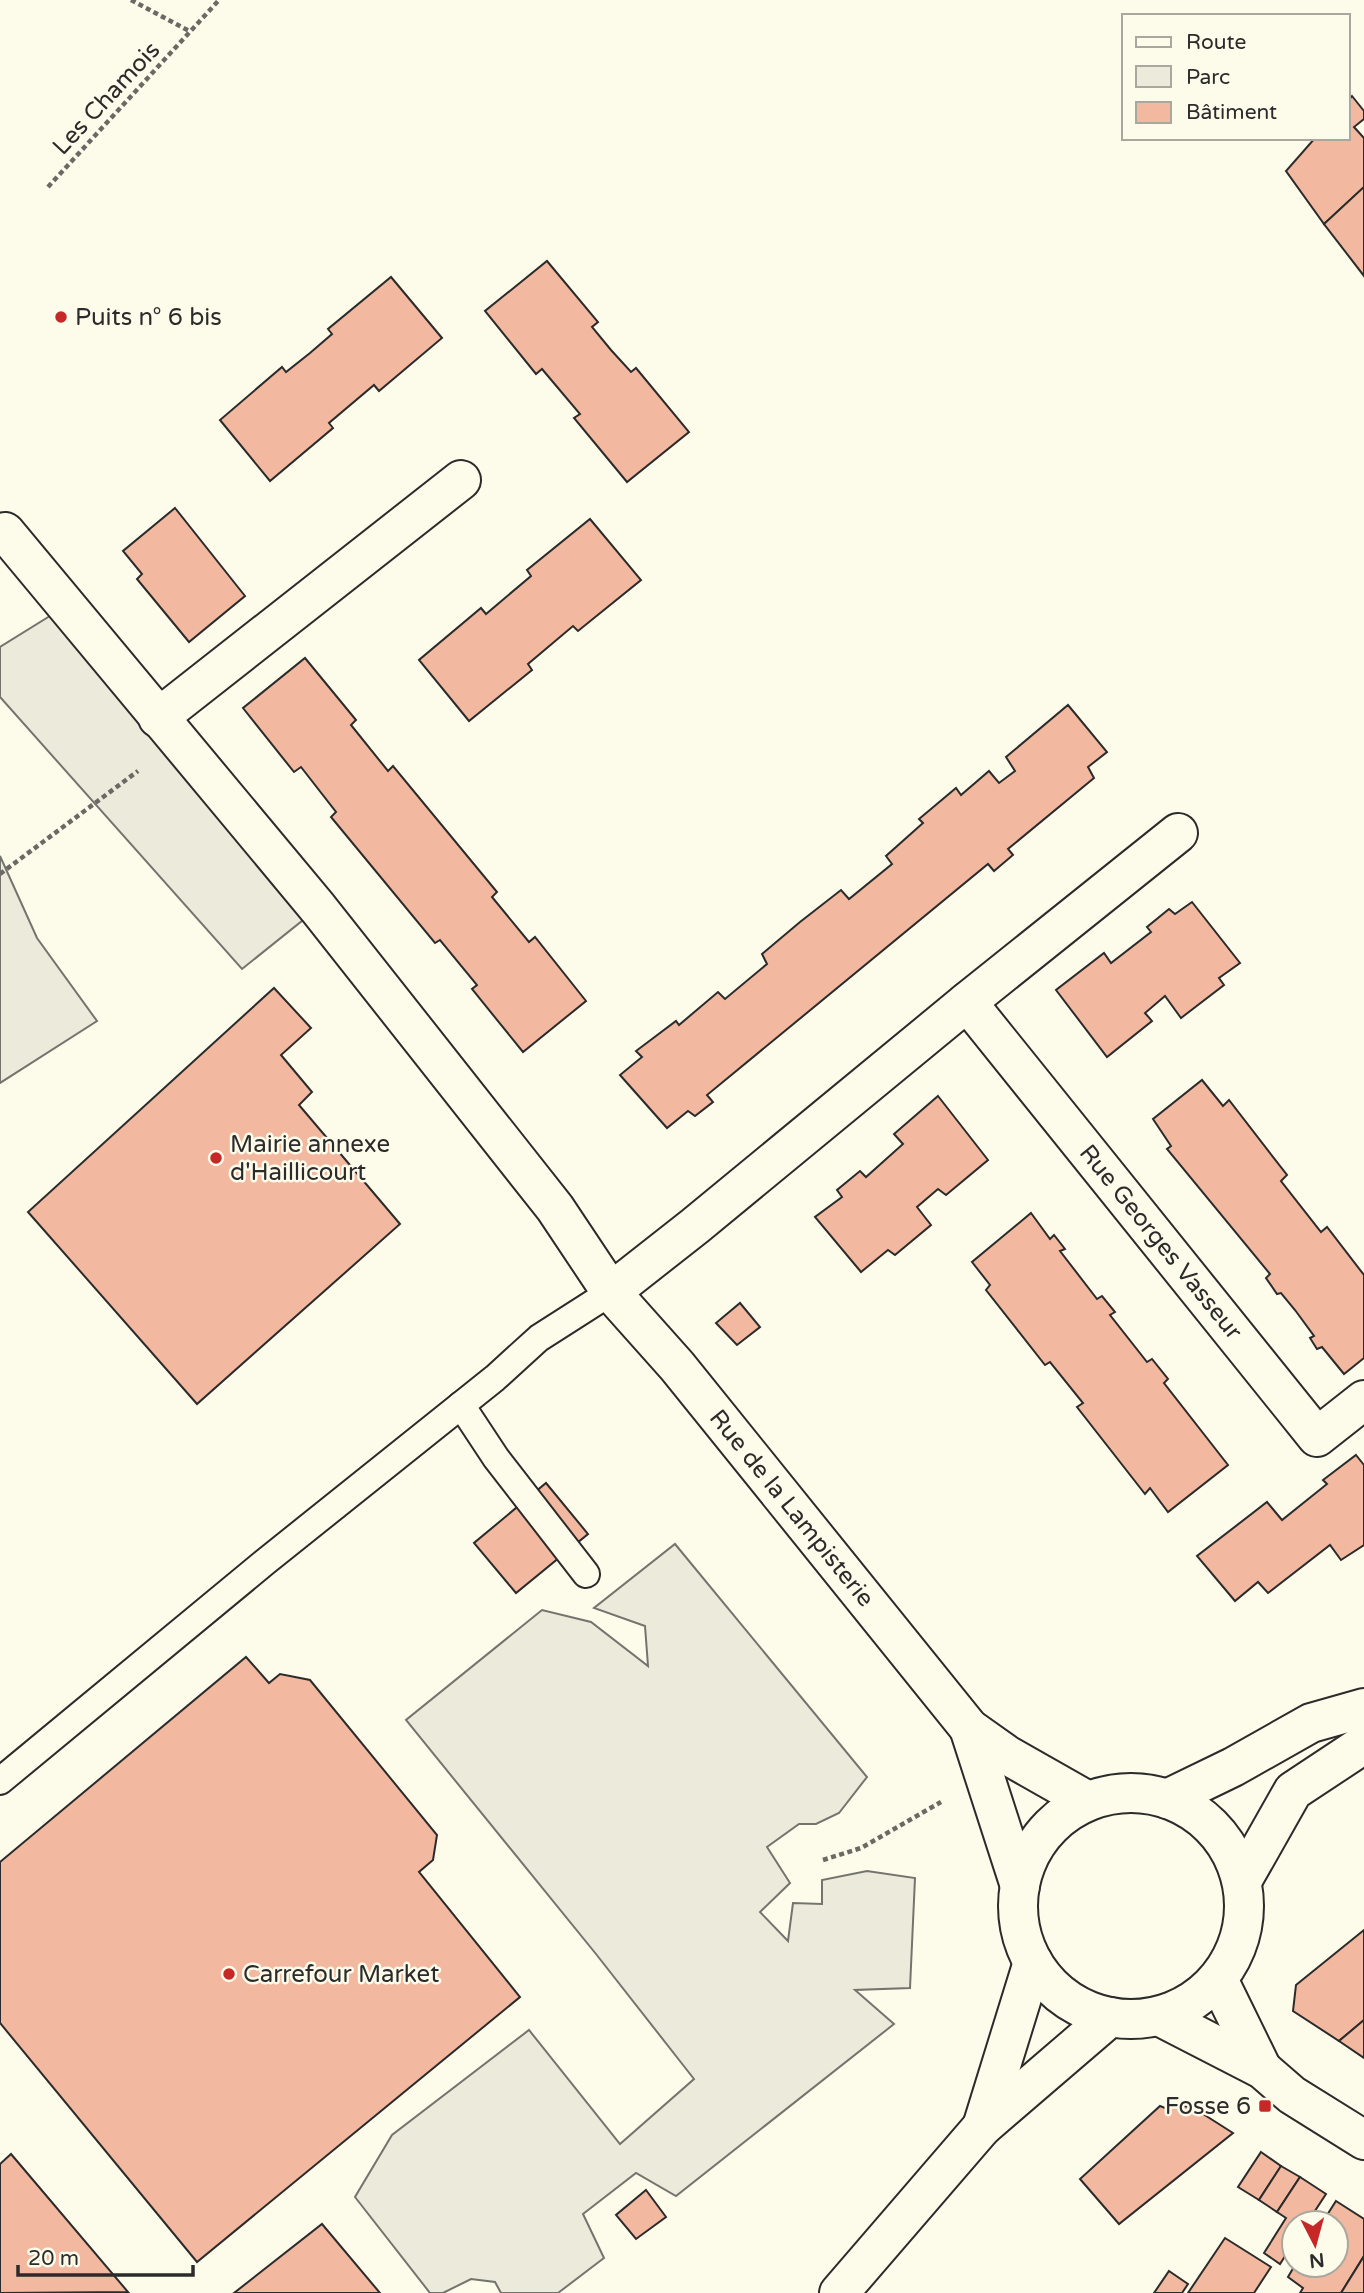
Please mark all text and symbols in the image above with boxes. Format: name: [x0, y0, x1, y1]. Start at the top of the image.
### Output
legend: [1122, 14, 1350, 140]
text: Route: [1186, 30, 1246, 55]
street label: Les Chamois: [47, 36, 166, 161]
text: Parc: [1186, 65, 1230, 90]
text: Bâtiment: [1186, 100, 1277, 125]
place label: Puits n° 6 bis: [75, 303, 222, 332]
marker: Puits n° 6 bis: [53, 309, 69, 325]
place label: Mairie annexe d'Haillicourt: [230, 1130, 390, 1187]
street label: Rue Georges Vasseur: [1073, 1139, 1249, 1346]
marker: Mairie annexe d'Haillicourt: [208, 1150, 224, 1166]
street label: Rue de la Lampisterie: [703, 1404, 880, 1613]
place label: Carrefour Market: [243, 1960, 439, 1989]
marker: Carrefour Market: [221, 1966, 237, 1982]
place label: Fosse 6: [1165, 2092, 1251, 2121]
marker: Fosse 6: [1257, 2098, 1273, 2114]
north arrow: [1280, 2209, 1350, 2279]
scale bar: [18, 2234, 192, 2278]
text: 20 m: [28, 2246, 79, 2271]
text: N: [1308, 2248, 1325, 2272]

